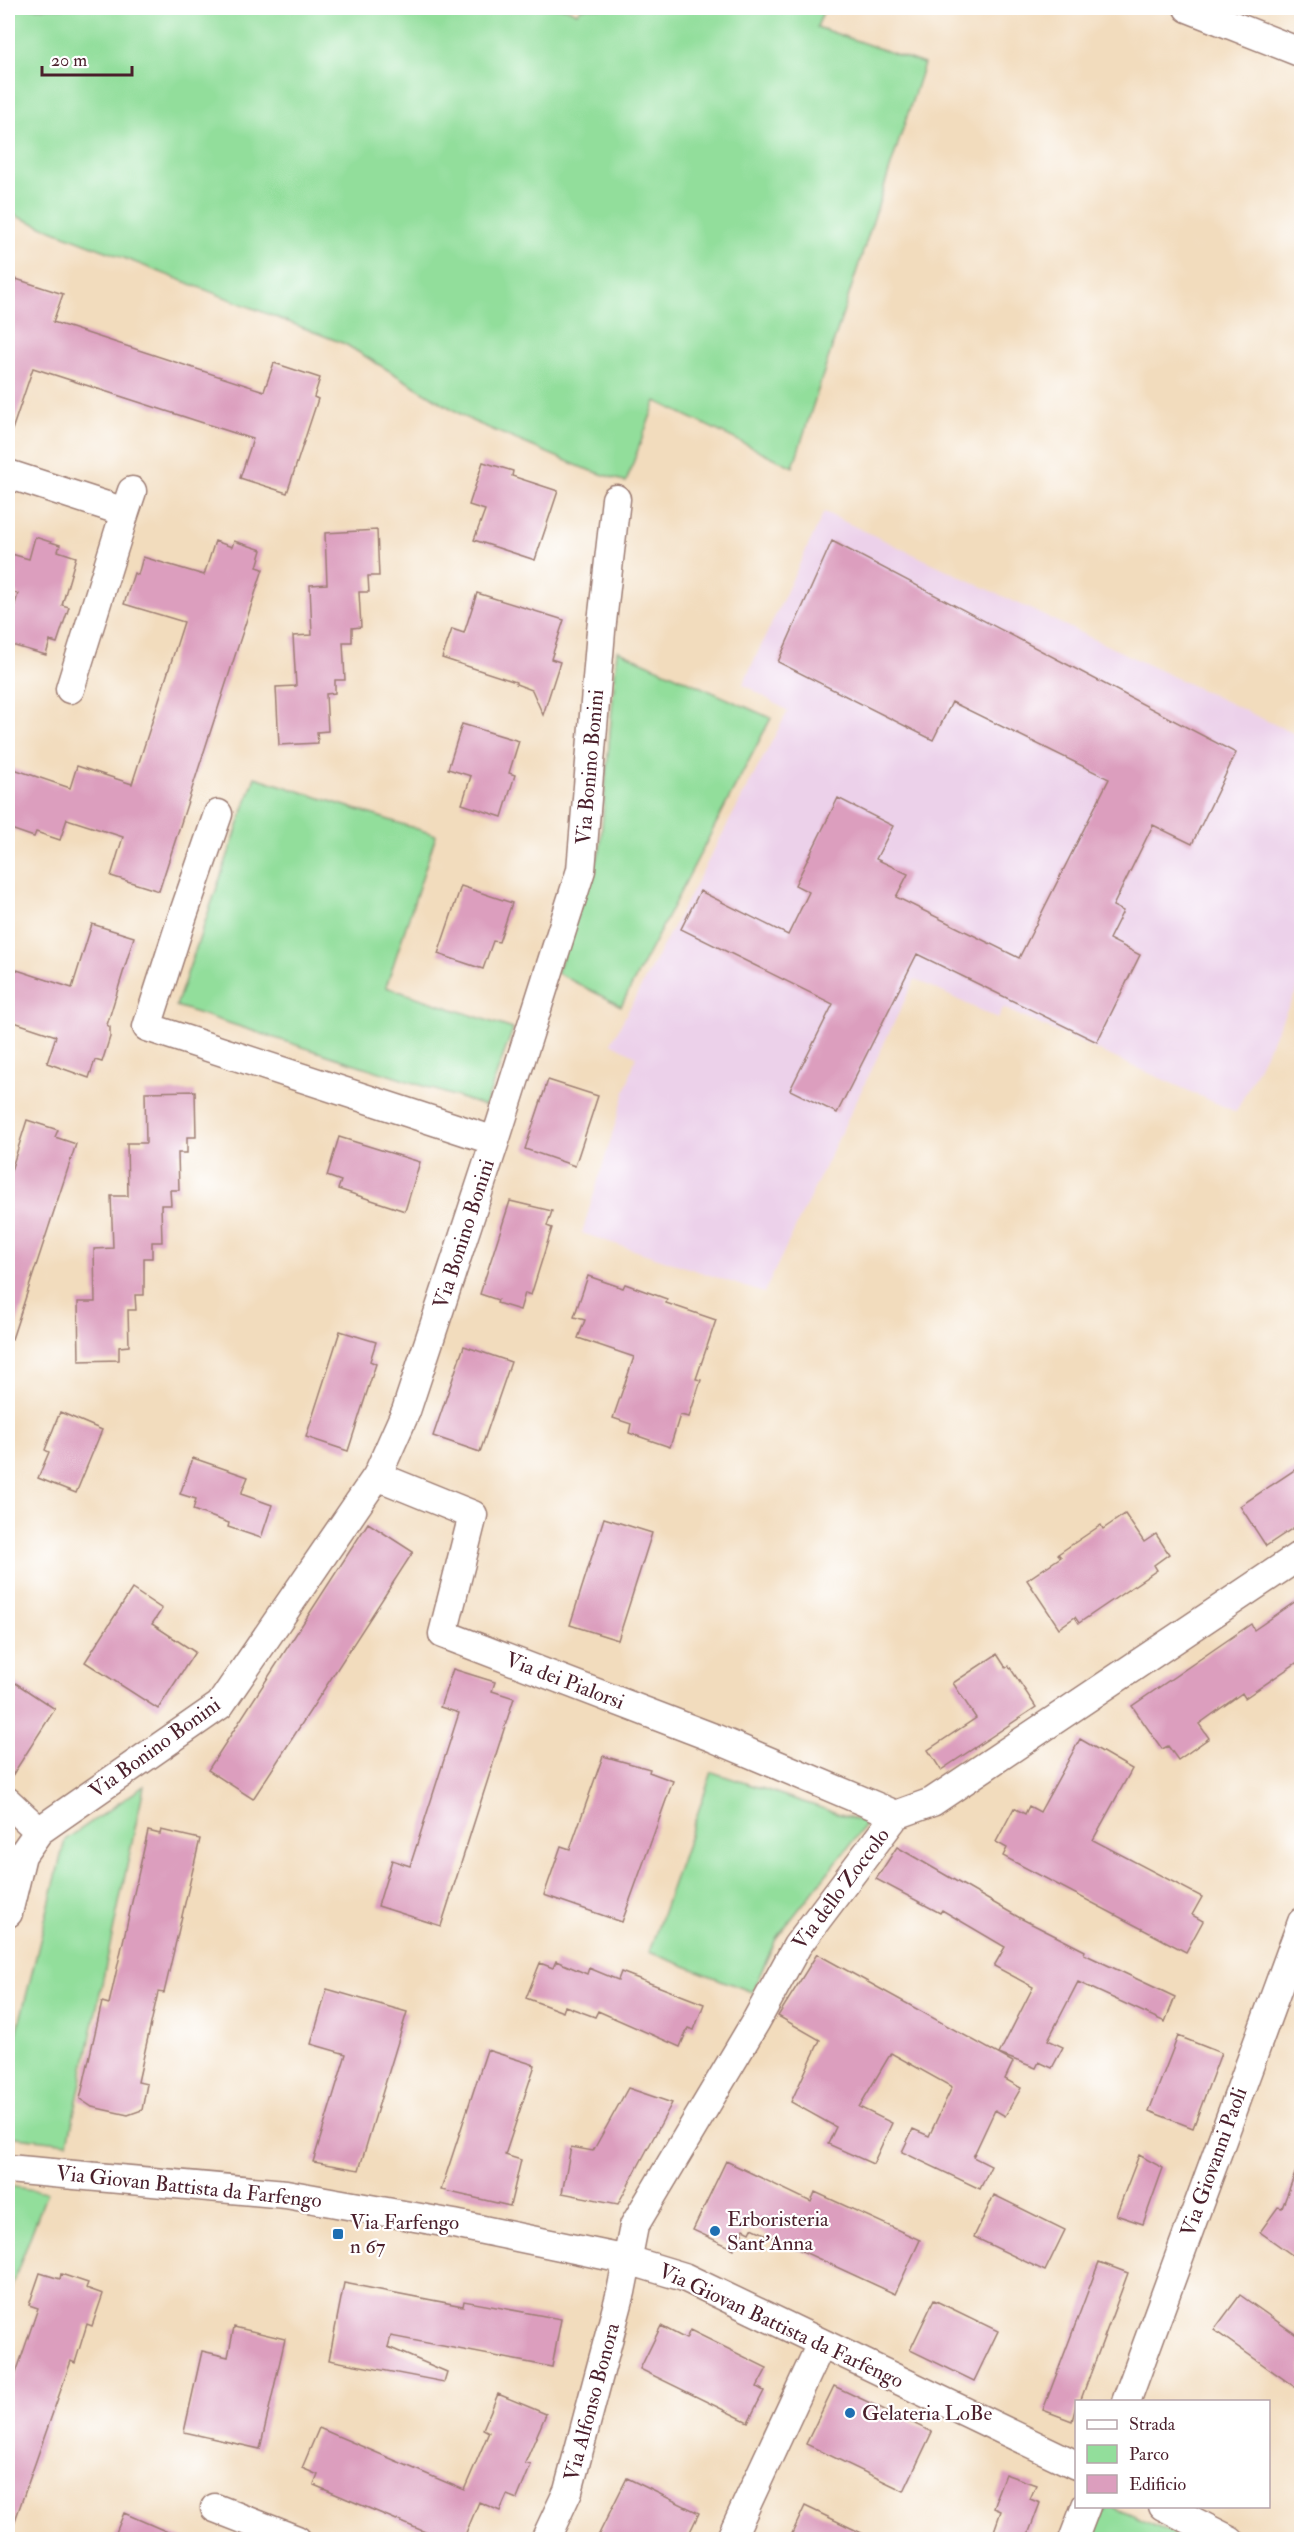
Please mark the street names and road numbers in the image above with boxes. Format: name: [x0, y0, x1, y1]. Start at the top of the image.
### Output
street label: Via Bonino Bonini: [570, 688, 610, 846]
street label: Via Bonino Bonini: [427, 1155, 501, 1312]
street label: Via dei Pialorsi: [502, 1646, 629, 1716]
street label: Via Bonino Bonini: [84, 1691, 226, 1805]
street label: Via dello Zoccolo: [786, 1823, 896, 1955]
street label: Via Giovanni Paoli: [1174, 2083, 1254, 2240]
street label: Via Giovan Battista da Farfengo: [55, 2160, 323, 2214]
street label: Via Giovan Battista da Farfengo: [654, 2257, 908, 2395]
street label: Via Alfonso Bonora: [558, 2320, 626, 2484]

